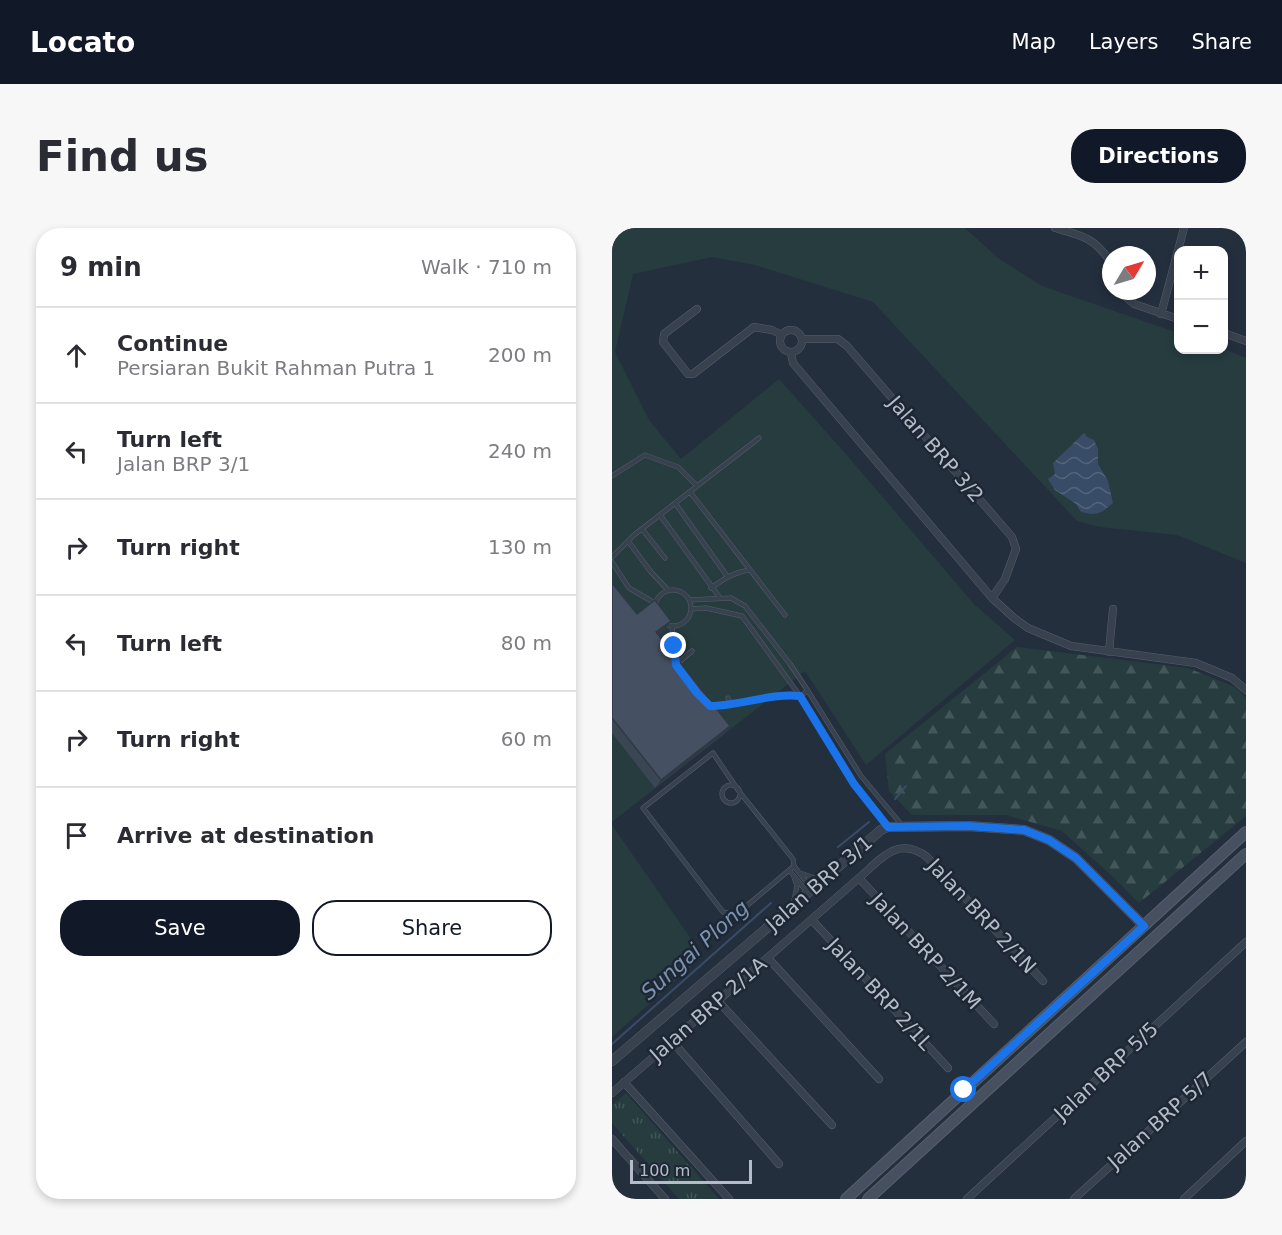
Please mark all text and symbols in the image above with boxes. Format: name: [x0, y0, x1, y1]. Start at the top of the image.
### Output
text: Locato: [30, 26, 135, 59]
text: Map: [1012, 30, 1056, 54]
text: Layers: [1089, 30, 1158, 54]
text: Share: [1191, 30, 1252, 54]
button: Directions: [1071, 129, 1246, 183]
text: Find us: [36, 132, 209, 181]
north arrow: [1102, 246, 1156, 300]
map controls: [1174, 246, 1228, 354]
button: +: [1174, 246, 1228, 300]
text: 9 min: [60, 252, 142, 282]
text: Walk · 710 m: [421, 255, 552, 279]
button: −: [1174, 300, 1228, 354]
text: Continue: [117, 331, 228, 356]
icon: ahead: [60, 339, 93, 372]
text: 200 m: [488, 343, 552, 367]
text: Persiaran Bukit Rahman Putra 1: [117, 356, 435, 380]
street label: Jalan BRP 3/2: [882, 389, 989, 507]
text: Turn left: [117, 427, 222, 452]
icon: left: [60, 435, 93, 468]
text: 240 m: [488, 439, 552, 463]
text: Jalan BRP 3/1: [117, 452, 250, 476]
icon: right: [60, 531, 93, 564]
text: Turn right: [117, 535, 240, 560]
text: 130 m: [488, 535, 552, 559]
icon: left: [60, 627, 93, 660]
text: Turn left: [117, 631, 222, 656]
text: 80 m: [501, 631, 552, 655]
route end: [660, 632, 686, 658]
icon: right: [60, 723, 93, 756]
text: Turn right: [117, 727, 240, 752]
text: 60 m: [501, 727, 552, 751]
icon: arrive: [60, 819, 93, 852]
text: Arrive at destination: [117, 823, 374, 848]
street label: Jalan BRP 3/1: [759, 830, 877, 937]
street label: Jalan BRP 2/1N: [921, 852, 1041, 978]
street label: Jalan BRP 2/1M: [865, 886, 986, 1014]
water label: Sungai Plong: [636, 895, 754, 1005]
button: Save: [60, 900, 300, 956]
button: Share: [312, 900, 552, 956]
street label: Jalan BRP 2/1L: [821, 932, 939, 1056]
street label: Jalan BRP 2/1A: [643, 952, 772, 1068]
street label: Jalan BRP 5/5: [1048, 1017, 1163, 1127]
street label: Jalan BRP 5/7: [1101, 1067, 1218, 1175]
route start: [950, 1076, 976, 1102]
scale bar: [630, 1157, 752, 1184]
text: 100 m: [639, 1161, 690, 1180]

